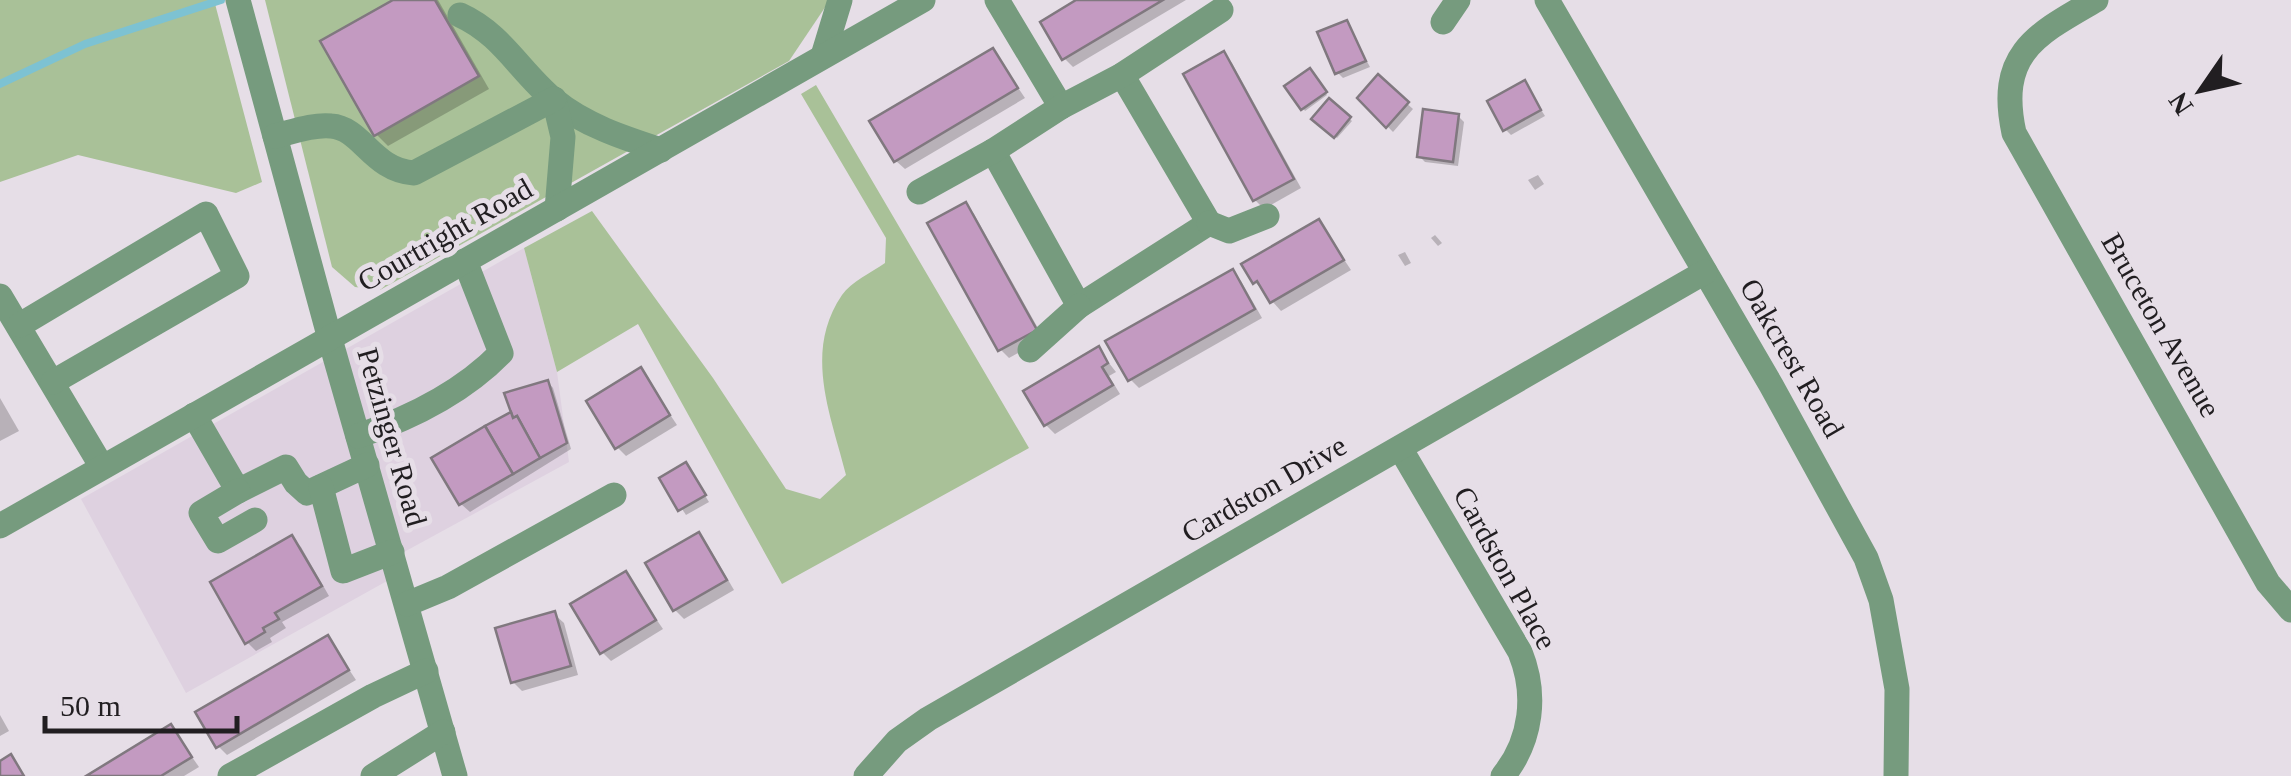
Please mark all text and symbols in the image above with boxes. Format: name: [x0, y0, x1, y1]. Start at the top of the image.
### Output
north arrow: [2151, 40, 2251, 140]
text: N: [2162, 87, 2199, 121]
street label: Courtright Road: [352, 171, 538, 298]
street label: Bruceton Avenue: [2095, 227, 2227, 423]
street label: Oakcrest Road: [1734, 273, 1851, 443]
street label: Petzinger Road: [351, 344, 434, 530]
street label: Cardston Drive: [1176, 428, 1352, 549]
street label: Cardston Place: [1447, 481, 1564, 655]
scale bar: [45, 671, 238, 733]
text: 50 m: [60, 689, 121, 722]

